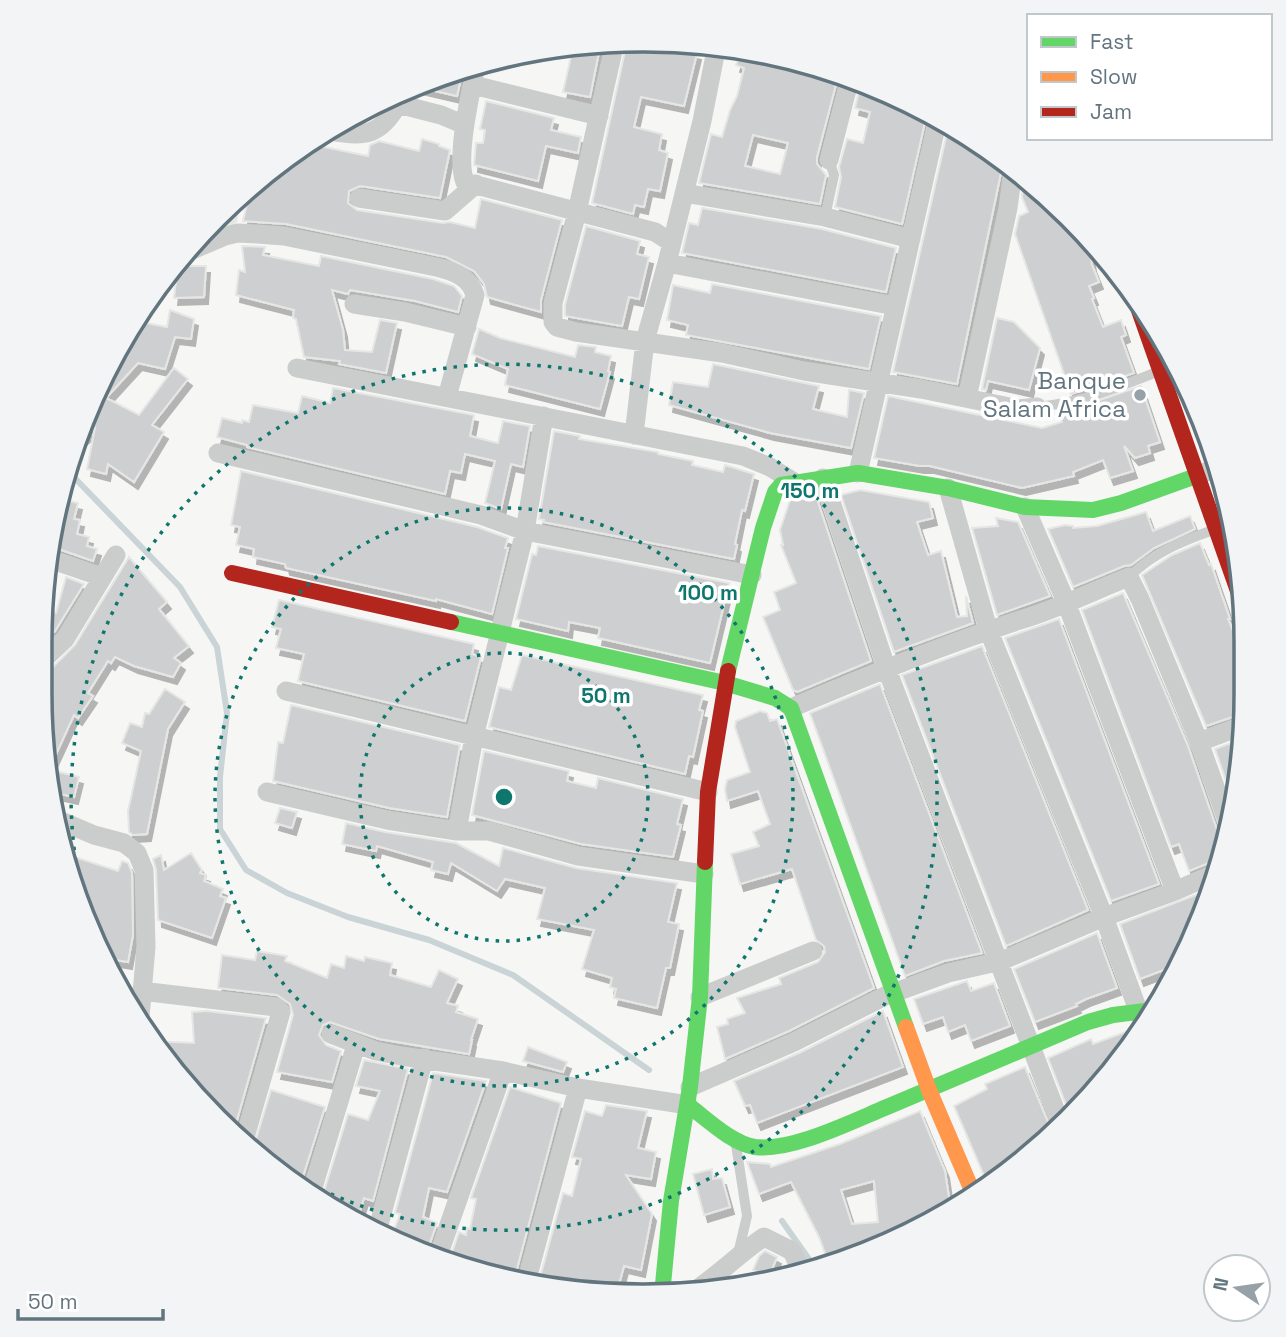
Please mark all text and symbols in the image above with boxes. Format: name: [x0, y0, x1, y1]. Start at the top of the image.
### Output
legend: [1027, 14, 1272, 140]
text: Fast: [1090, 28, 1134, 55]
text: Slow: [1090, 63, 1138, 90]
text: Jam: [1090, 98, 1132, 125]
place label: Banque Salam Africa: [983, 365, 1126, 424]
marker: Banque Salam Africa: [1132, 387, 1148, 403]
text: 150 m: [781, 477, 839, 504]
text: 100 m: [678, 579, 738, 606]
text: 50 m: [581, 682, 631, 709]
centre of rings: [492, 785, 516, 809]
north arrow: [1202, 1253, 1272, 1323]
text: N: [1207, 1275, 1235, 1293]
scale bar: [18, 1278, 163, 1322]
text: 50 m: [28, 1288, 78, 1315]

